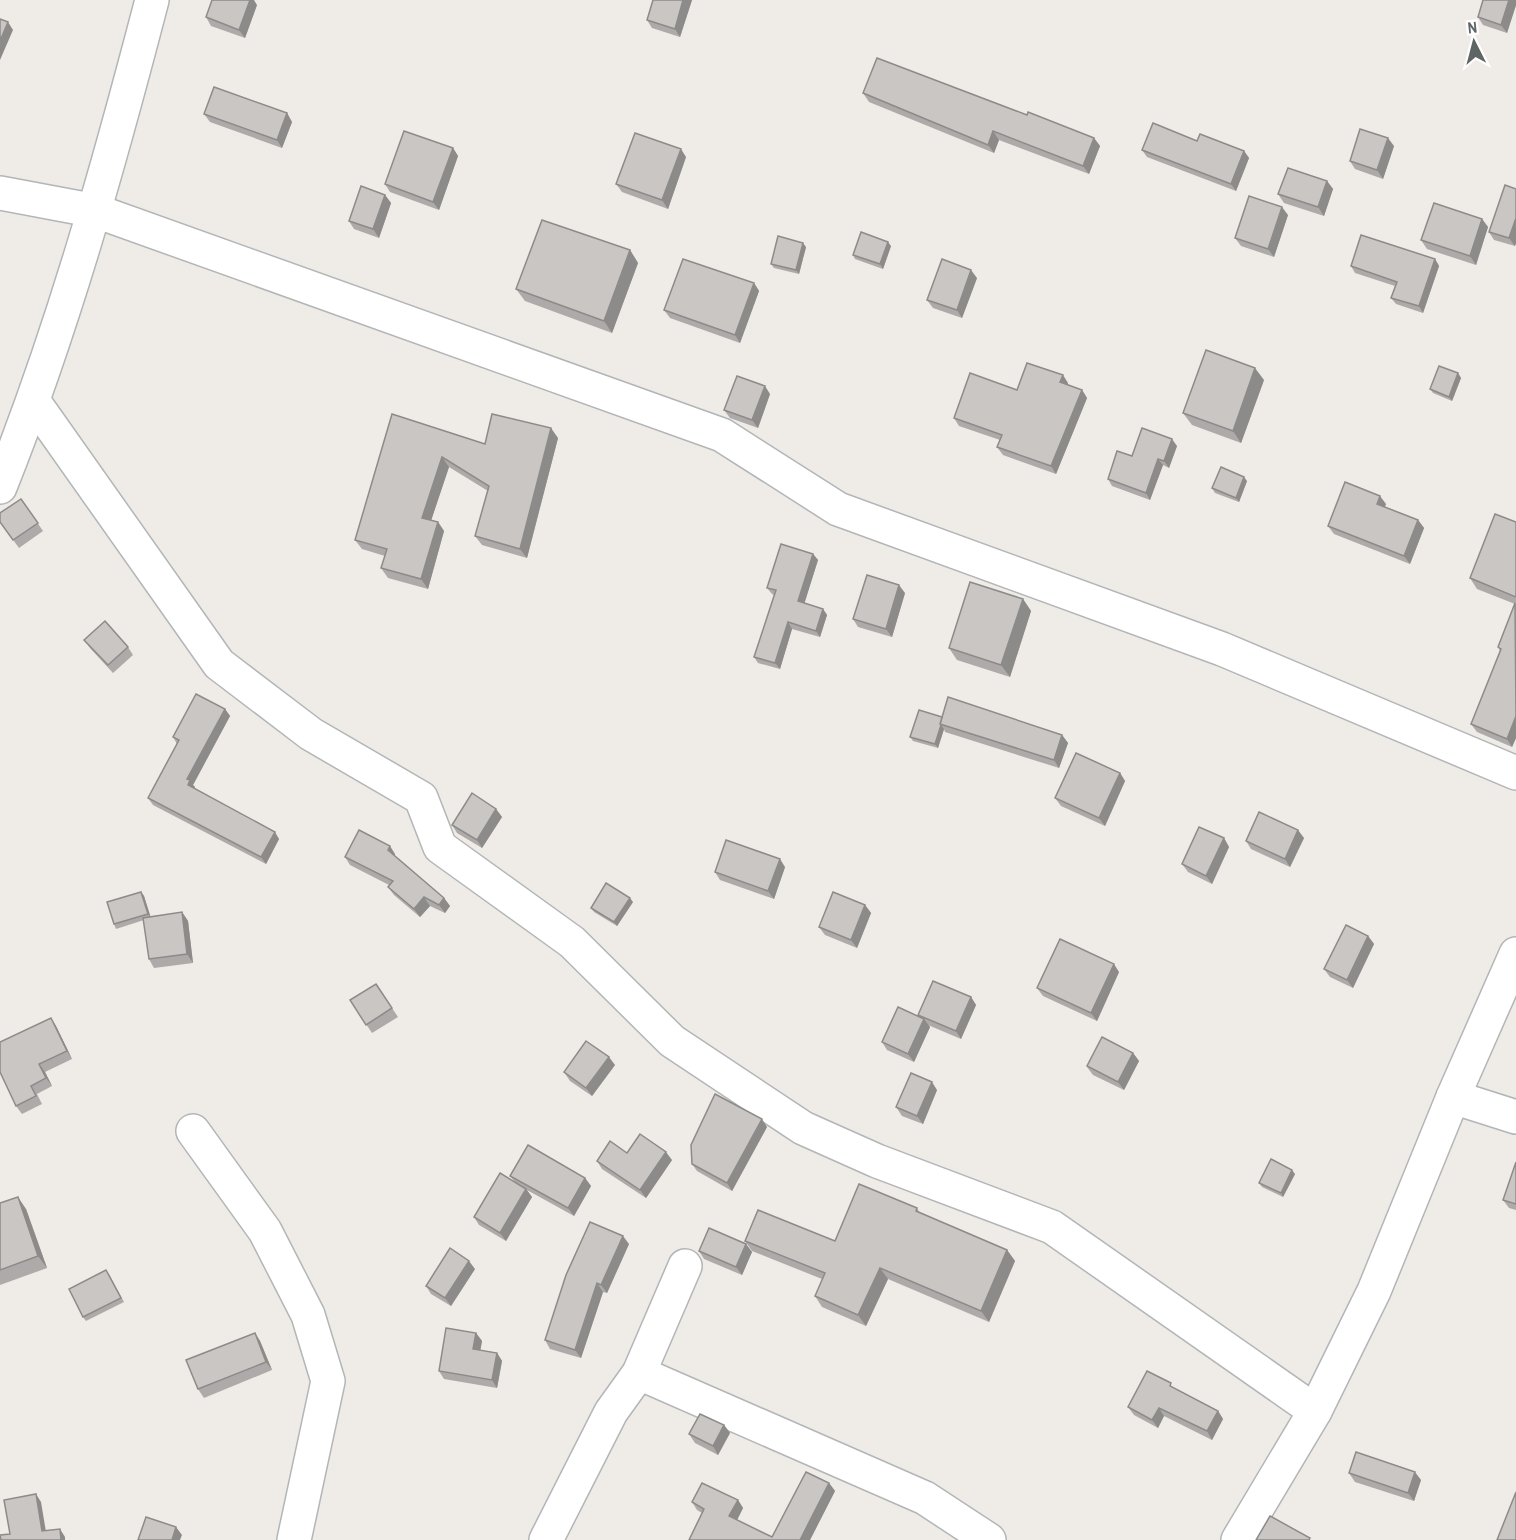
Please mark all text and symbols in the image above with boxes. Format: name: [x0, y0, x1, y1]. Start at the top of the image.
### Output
north arrow: [1444, 12, 1504, 72]
text: N: [1467, 16, 1478, 39]

